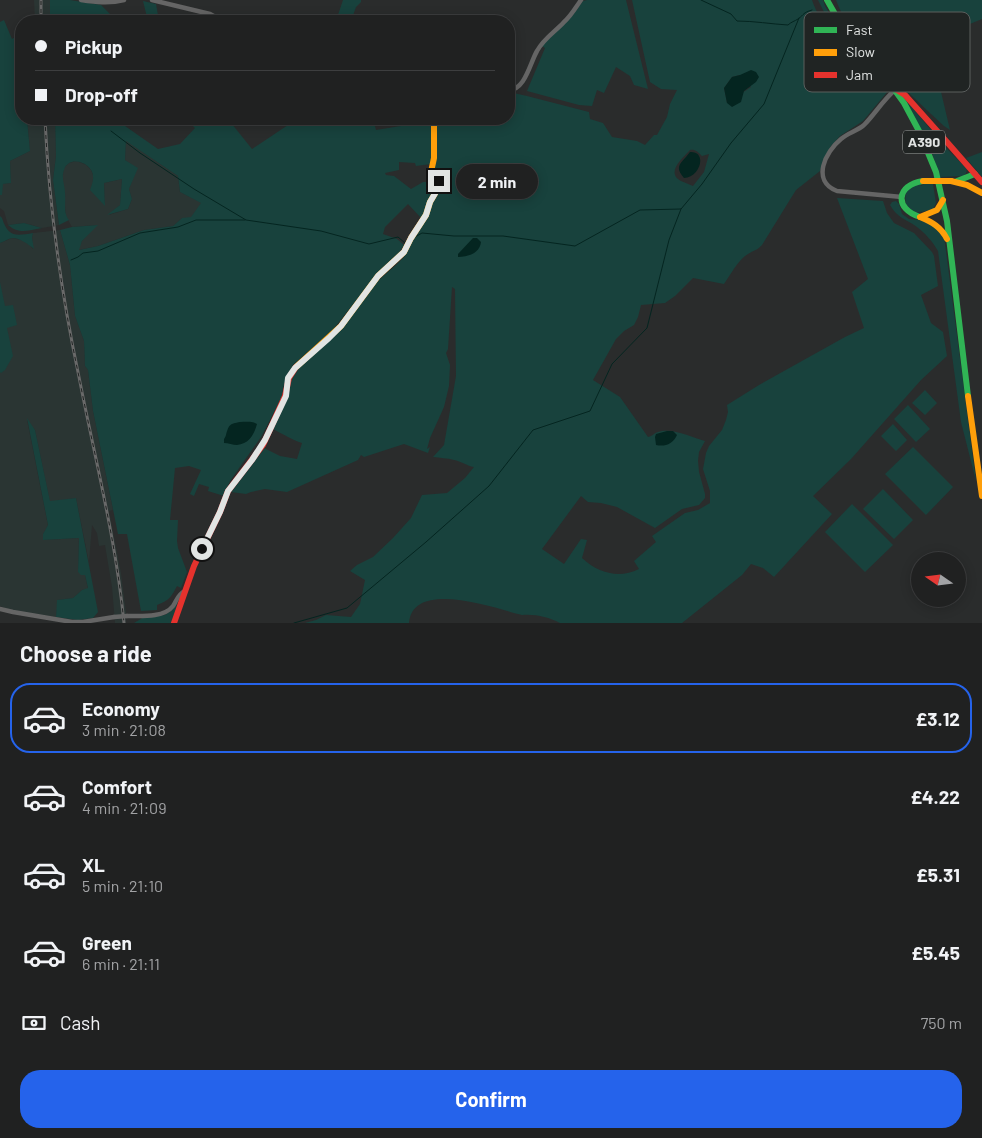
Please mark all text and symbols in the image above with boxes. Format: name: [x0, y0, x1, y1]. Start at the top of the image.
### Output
legend: [804, 12, 970, 92]
text: Fast: [846, 21, 872, 38]
text: Pickup: [65, 35, 123, 58]
text: Slow: [846, 43, 875, 60]
text: Jam: [846, 66, 873, 83]
text: Drop-off: [65, 83, 138, 106]
road number: A390: [903, 130, 945, 154]
callout: 2 min: [456, 164, 539, 198]
route end: [428, 170, 450, 192]
text: 2 min: [478, 172, 516, 191]
route start: [191, 538, 213, 560]
north arrow: [911, 552, 966, 608]
map controls: [911, 552, 966, 607]
text: Choose a ride: [20, 640, 152, 666]
icon: car: [22, 696, 67, 741]
text: Economy: [82, 697, 160, 720]
text: £3.12: [916, 707, 960, 730]
text: 3 min · 21:08: [82, 720, 166, 739]
icon: car: [22, 774, 67, 819]
text: Comfort: [82, 775, 152, 798]
text: £4.22: [910, 785, 960, 808]
text: 4 min · 21:09: [82, 798, 166, 817]
icon: car: [22, 852, 67, 897]
text: XL: [82, 853, 105, 876]
text: £5.31: [916, 863, 960, 886]
text: 5 min · 21:10: [82, 876, 163, 895]
icon: car: [22, 930, 67, 975]
text: Green: [82, 931, 132, 954]
text: £5.45: [911, 941, 960, 964]
text: 6 min · 21:11: [82, 954, 160, 973]
icon: cash: [20, 1009, 48, 1037]
text: Cash: [60, 1011, 101, 1034]
text: 750 m: [921, 1013, 962, 1032]
button: Confirm: [20, 1070, 962, 1128]

